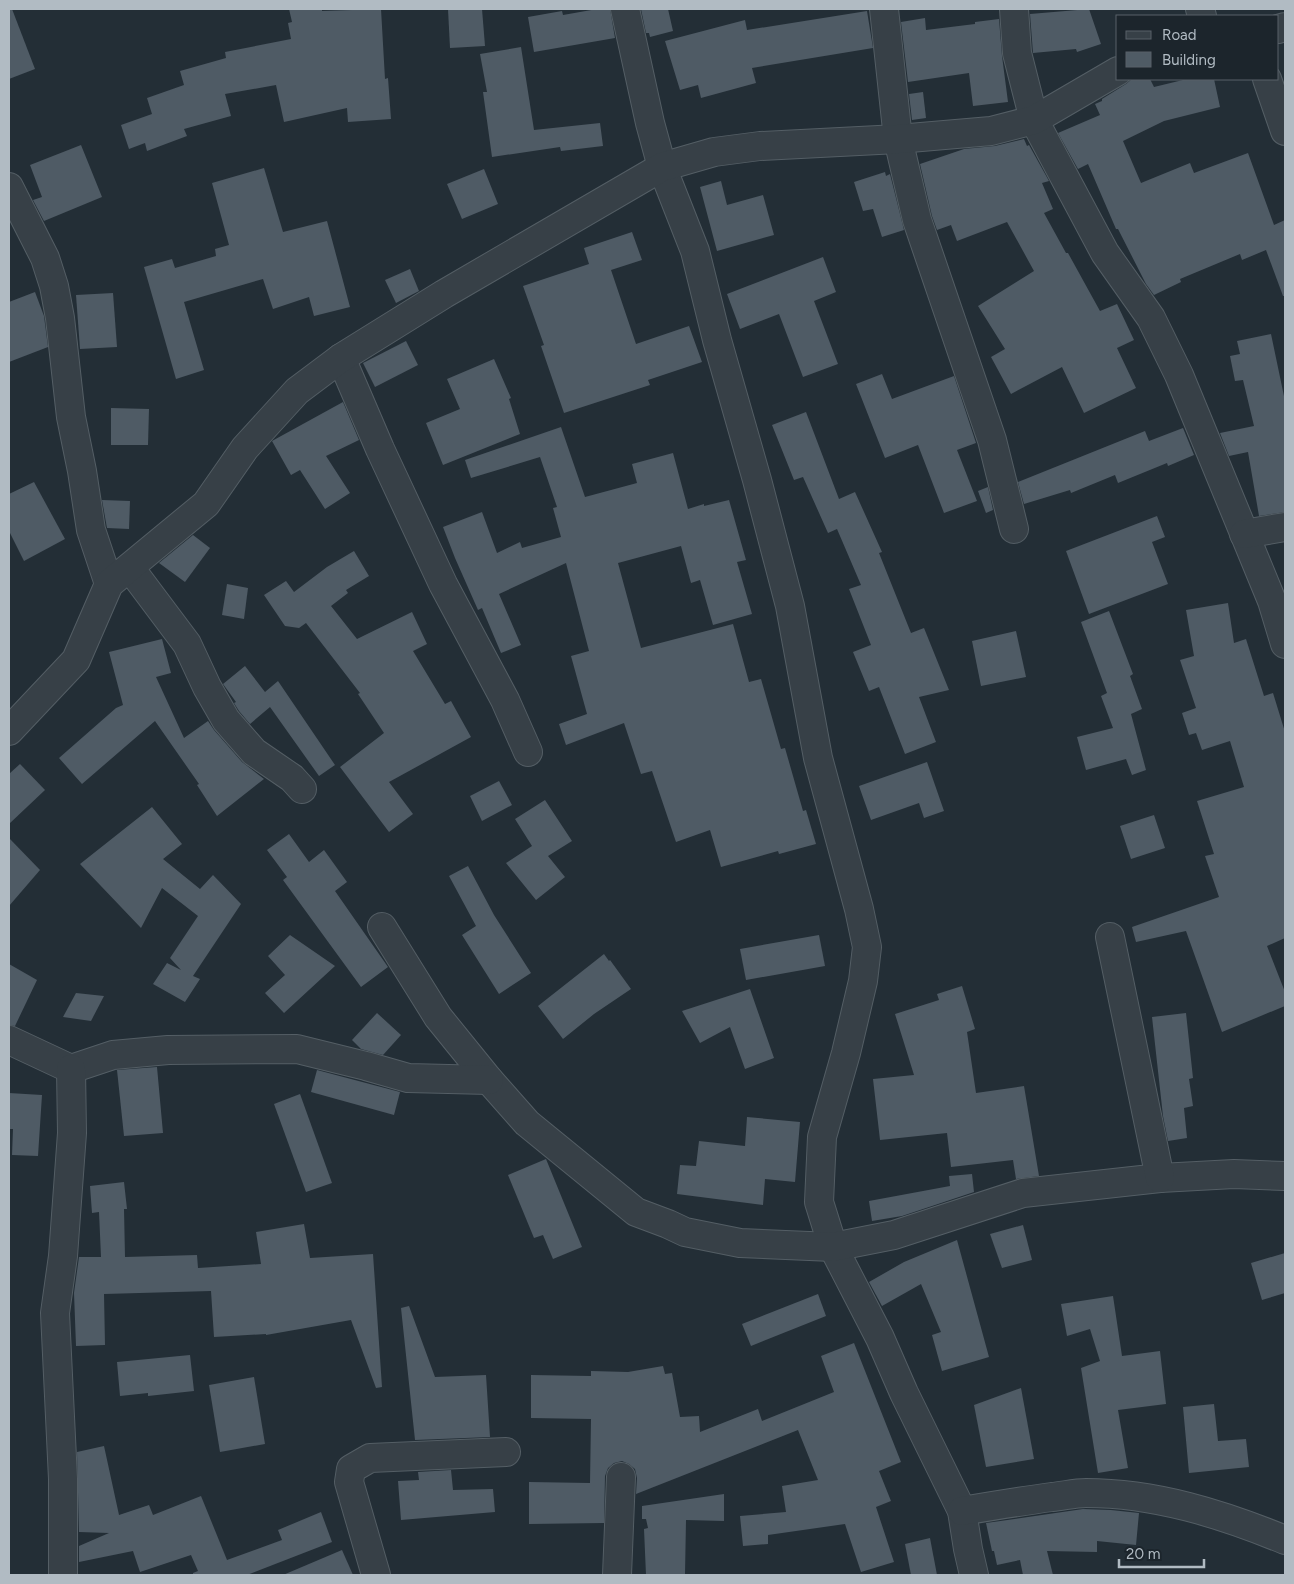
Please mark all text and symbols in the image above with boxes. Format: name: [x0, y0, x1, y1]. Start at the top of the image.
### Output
legend: [1116, 15, 1279, 80]
text: Road: [1162, 26, 1197, 44]
text: Building: [1162, 51, 1216, 69]
scale bar: [1119, 1536, 1204, 1568]
text: 20 m: [1126, 1545, 1160, 1563]

